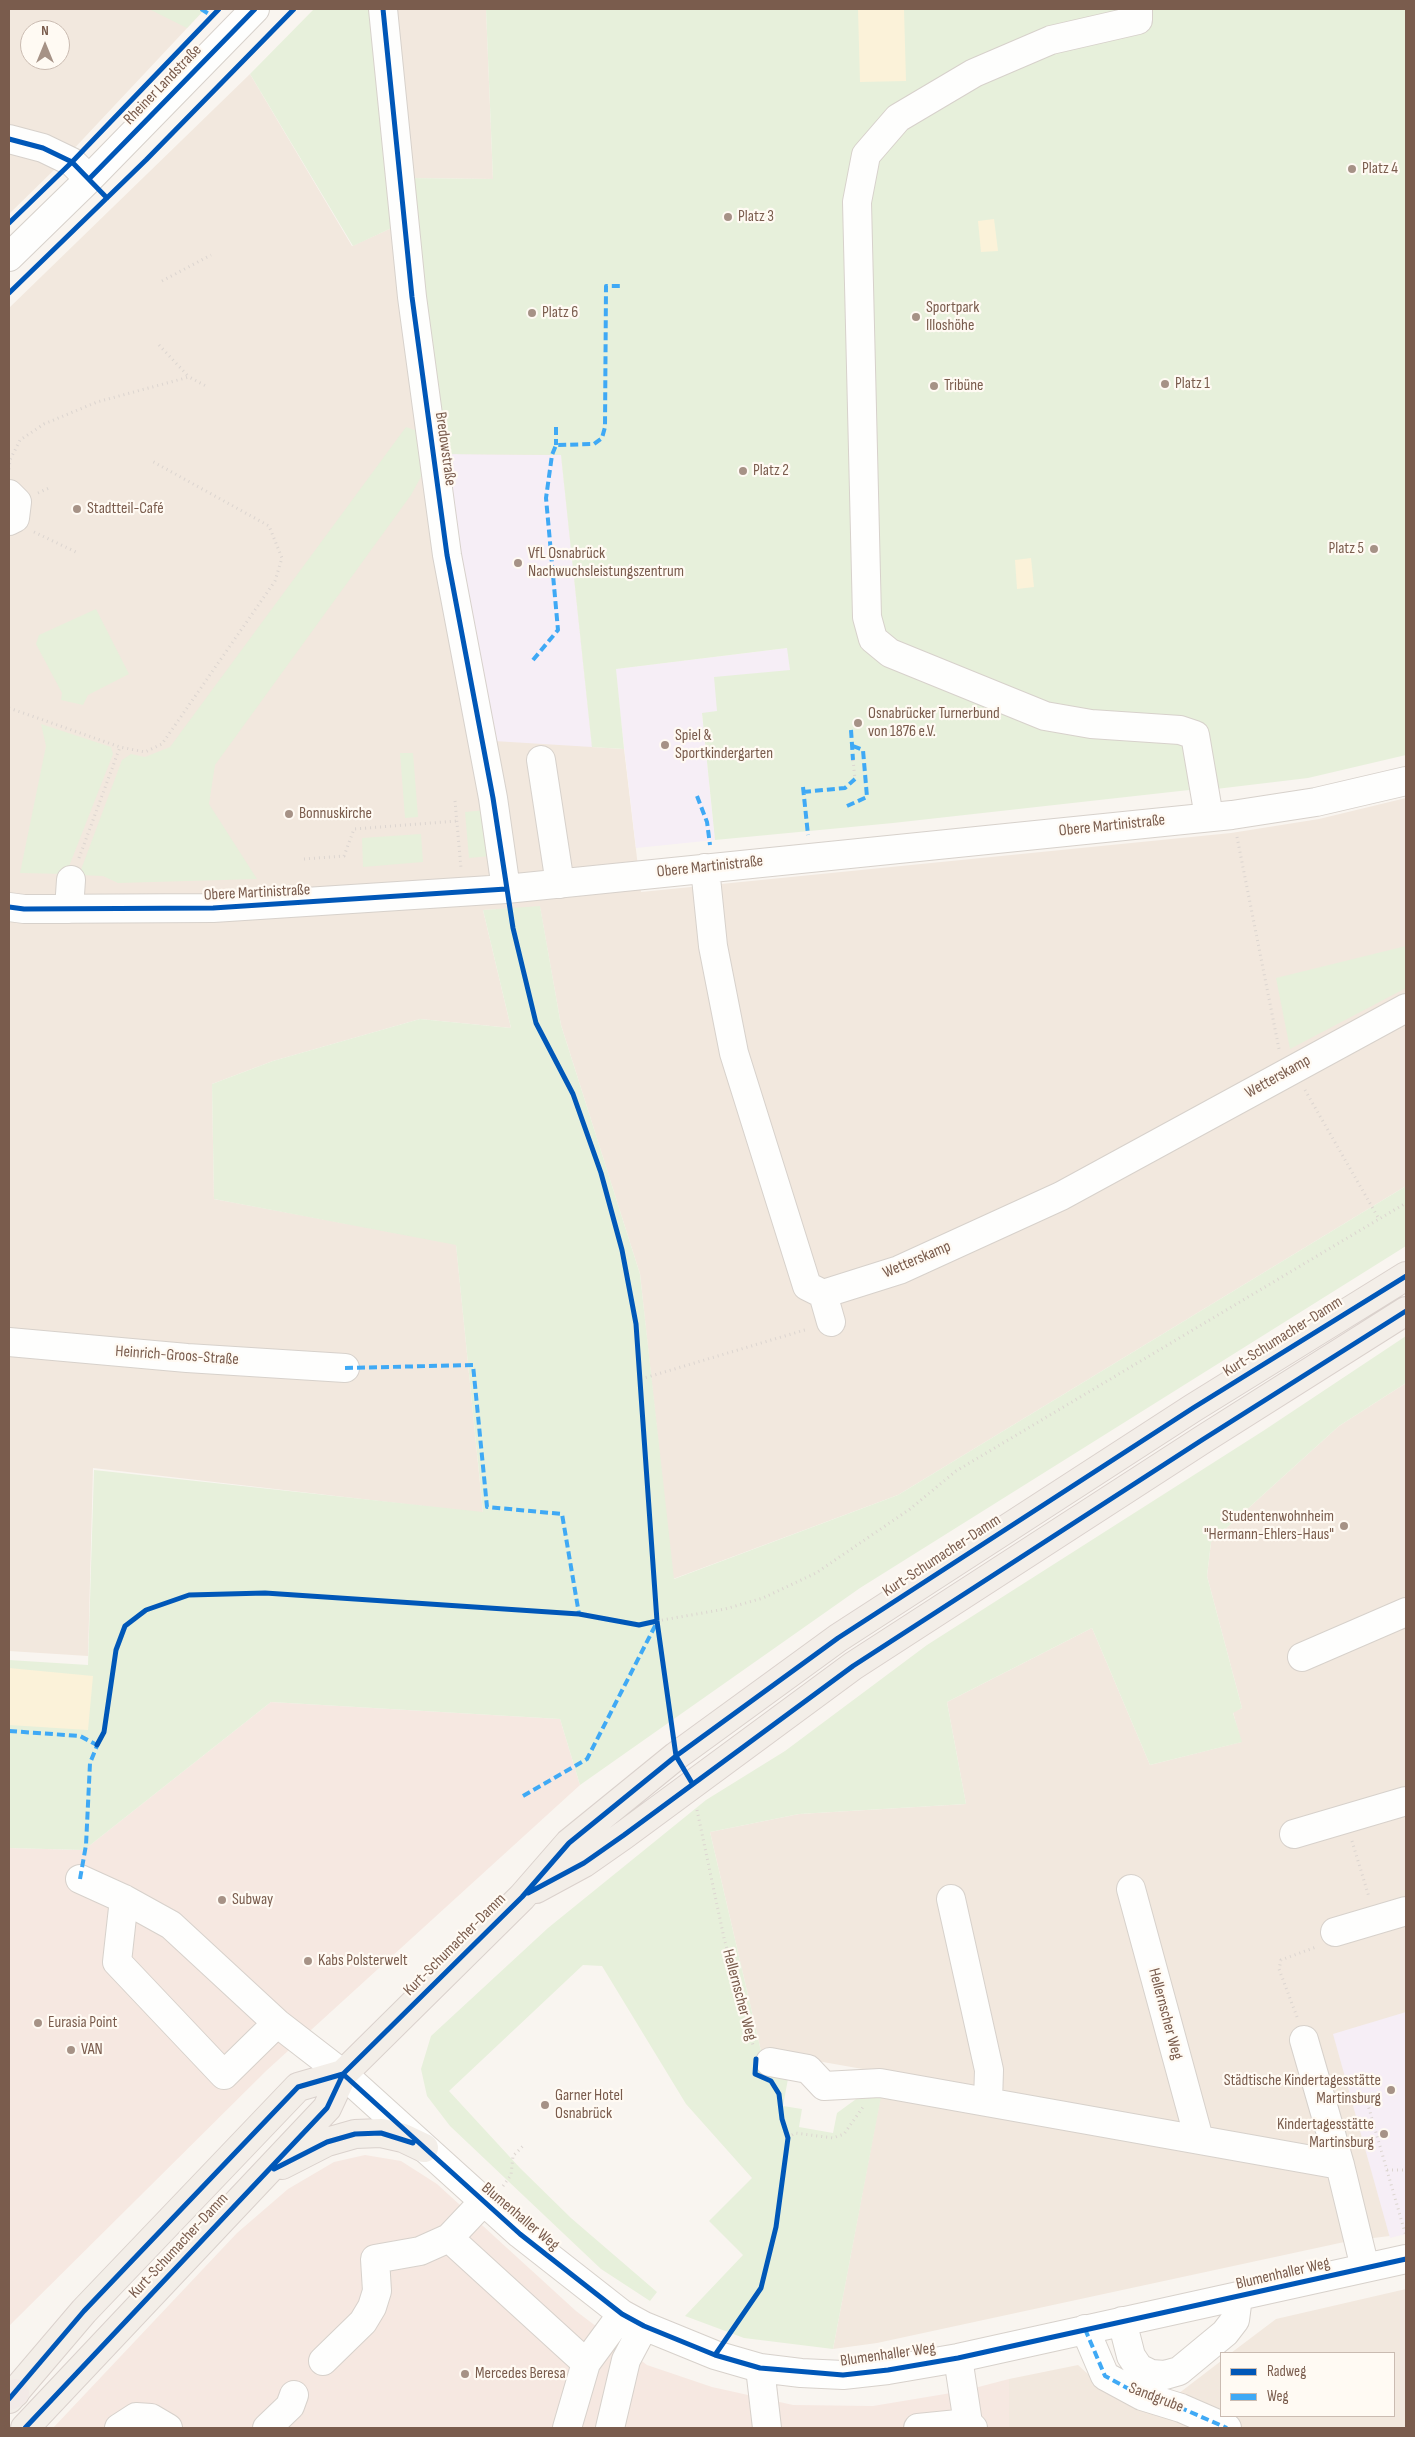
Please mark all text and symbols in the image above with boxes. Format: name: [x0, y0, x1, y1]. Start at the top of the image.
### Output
north arrow: [20, 20, 70, 70]
text: N: [41, 22, 49, 39]
street label: Rheiner Landstraße: [120, 41, 206, 129]
place label: Platz 4: [1362, 159, 1398, 179]
marker: Platz 4: [1346, 163, 1358, 175]
place label: Platz 3: [738, 207, 774, 227]
marker: Platz 3: [722, 211, 734, 223]
place label: Sportpark Illoshöhe: [926, 298, 979, 336]
place label: Platz 6: [542, 303, 578, 323]
marker: Platz 6: [526, 307, 538, 319]
marker: Sportpark Illoshöhe: [910, 311, 922, 323]
place label: Platz 1: [1175, 374, 1210, 394]
place label: Tribüne: [944, 376, 983, 396]
marker: Platz 1: [1159, 378, 1171, 390]
marker: Tribüne: [928, 380, 940, 392]
street label: Bredowstraße: [430, 411, 460, 487]
place label: Platz 2: [753, 461, 789, 481]
marker: Platz 2: [737, 465, 749, 477]
place label: Stadtteil-Café: [87, 499, 164, 519]
marker: Stadtteil-Café: [71, 503, 83, 515]
place label: Platz 5: [1328, 539, 1364, 559]
marker: Platz 5: [1368, 543, 1380, 555]
place label: VfL Osnabrück Nachwuchsleistungszentrum: [528, 544, 684, 582]
marker: VfL Osnabrück Nachwuchsleistungszentrum: [512, 557, 524, 569]
place label: Osnabrücker Turnerbund von 1876 e.V.: [868, 704, 1000, 742]
marker: Osnabrücker Turnerbund von 1876 e.V.: [852, 717, 864, 729]
place label: Spiel & Sportkindergarten: [675, 726, 773, 764]
marker: Spiel & Sportkindergarten: [659, 739, 671, 751]
place label: Bonnuskirche: [299, 804, 372, 824]
marker: Bonnuskirche: [283, 808, 295, 820]
street label: Obere Martinistraße: [1058, 811, 1166, 841]
street label: Obere Martinistraße: [656, 852, 764, 882]
street label: Obere Martinistraße: [203, 881, 311, 905]
street label: Wetterskamp: [1242, 1051, 1314, 1103]
street label: Wetterskamp: [880, 1237, 954, 1283]
street label: Kurt-Schumacher-Damm: [1220, 1293, 1346, 1381]
street label: Heinrich-Groos-Straße: [115, 1342, 239, 1370]
place label: Studentenwohnheim "Hermann-Ehlers-Haus": [1204, 1507, 1334, 1545]
street label: Kurt-Schumacher-Damm: [879, 1511, 1005, 1601]
marker: Studentenwohnheim "Hermann-Ehlers-Haus": [1338, 1520, 1350, 1532]
place label: Subway: [232, 1890, 273, 1910]
street label: Kurt-Schumacher-Damm: [400, 1890, 510, 2000]
marker: Subway: [216, 1894, 228, 1906]
street label: Hellernscher Weg: [718, 1947, 760, 2043]
place label: Kabs Polsterwelt: [318, 1951, 408, 1971]
marker: Kabs Polsterwelt: [302, 1955, 314, 1967]
street label: Hellernscher Weg: [1144, 1966, 1186, 2062]
place label: Eurasia Point: [48, 2013, 117, 2033]
marker: Eurasia Point: [32, 2017, 44, 2029]
place label: VAN: [81, 2040, 103, 2060]
marker: VAN: [65, 2044, 77, 2056]
place label: Städtische Kindertagesstätte Martinsburg: [1224, 2071, 1381, 2109]
marker: Städtische Kindertagesstätte Martinsburg: [1385, 2084, 1397, 2096]
place label: Garner Hotel Osnabrück: [555, 2086, 623, 2124]
marker: Garner Hotel Osnabrück: [539, 2099, 551, 2111]
place label: Kindertagesstätte Martinsburg: [1277, 2115, 1374, 2153]
marker: Kindertagesstätte Martinsburg: [1378, 2128, 1390, 2140]
street label: Blumenhaller Weg: [477, 2179, 563, 2255]
street label: Kurt-Schumacher-Damm: [125, 2189, 233, 2303]
street label: Blumenhaller Weg: [1234, 2254, 1332, 2294]
street label: Blumenhaller Weg: [839, 2339, 937, 2371]
legend: [1220, 2352, 1395, 2417]
text: Radweg: [1267, 2362, 1306, 2381]
place label: Mercedes Beresa: [475, 2364, 566, 2384]
marker: Mercedes Beresa: [459, 2368, 471, 2380]
street label: Sandgrube: [1126, 2379, 1186, 2417]
text: Weg: [1267, 2387, 1289, 2406]

